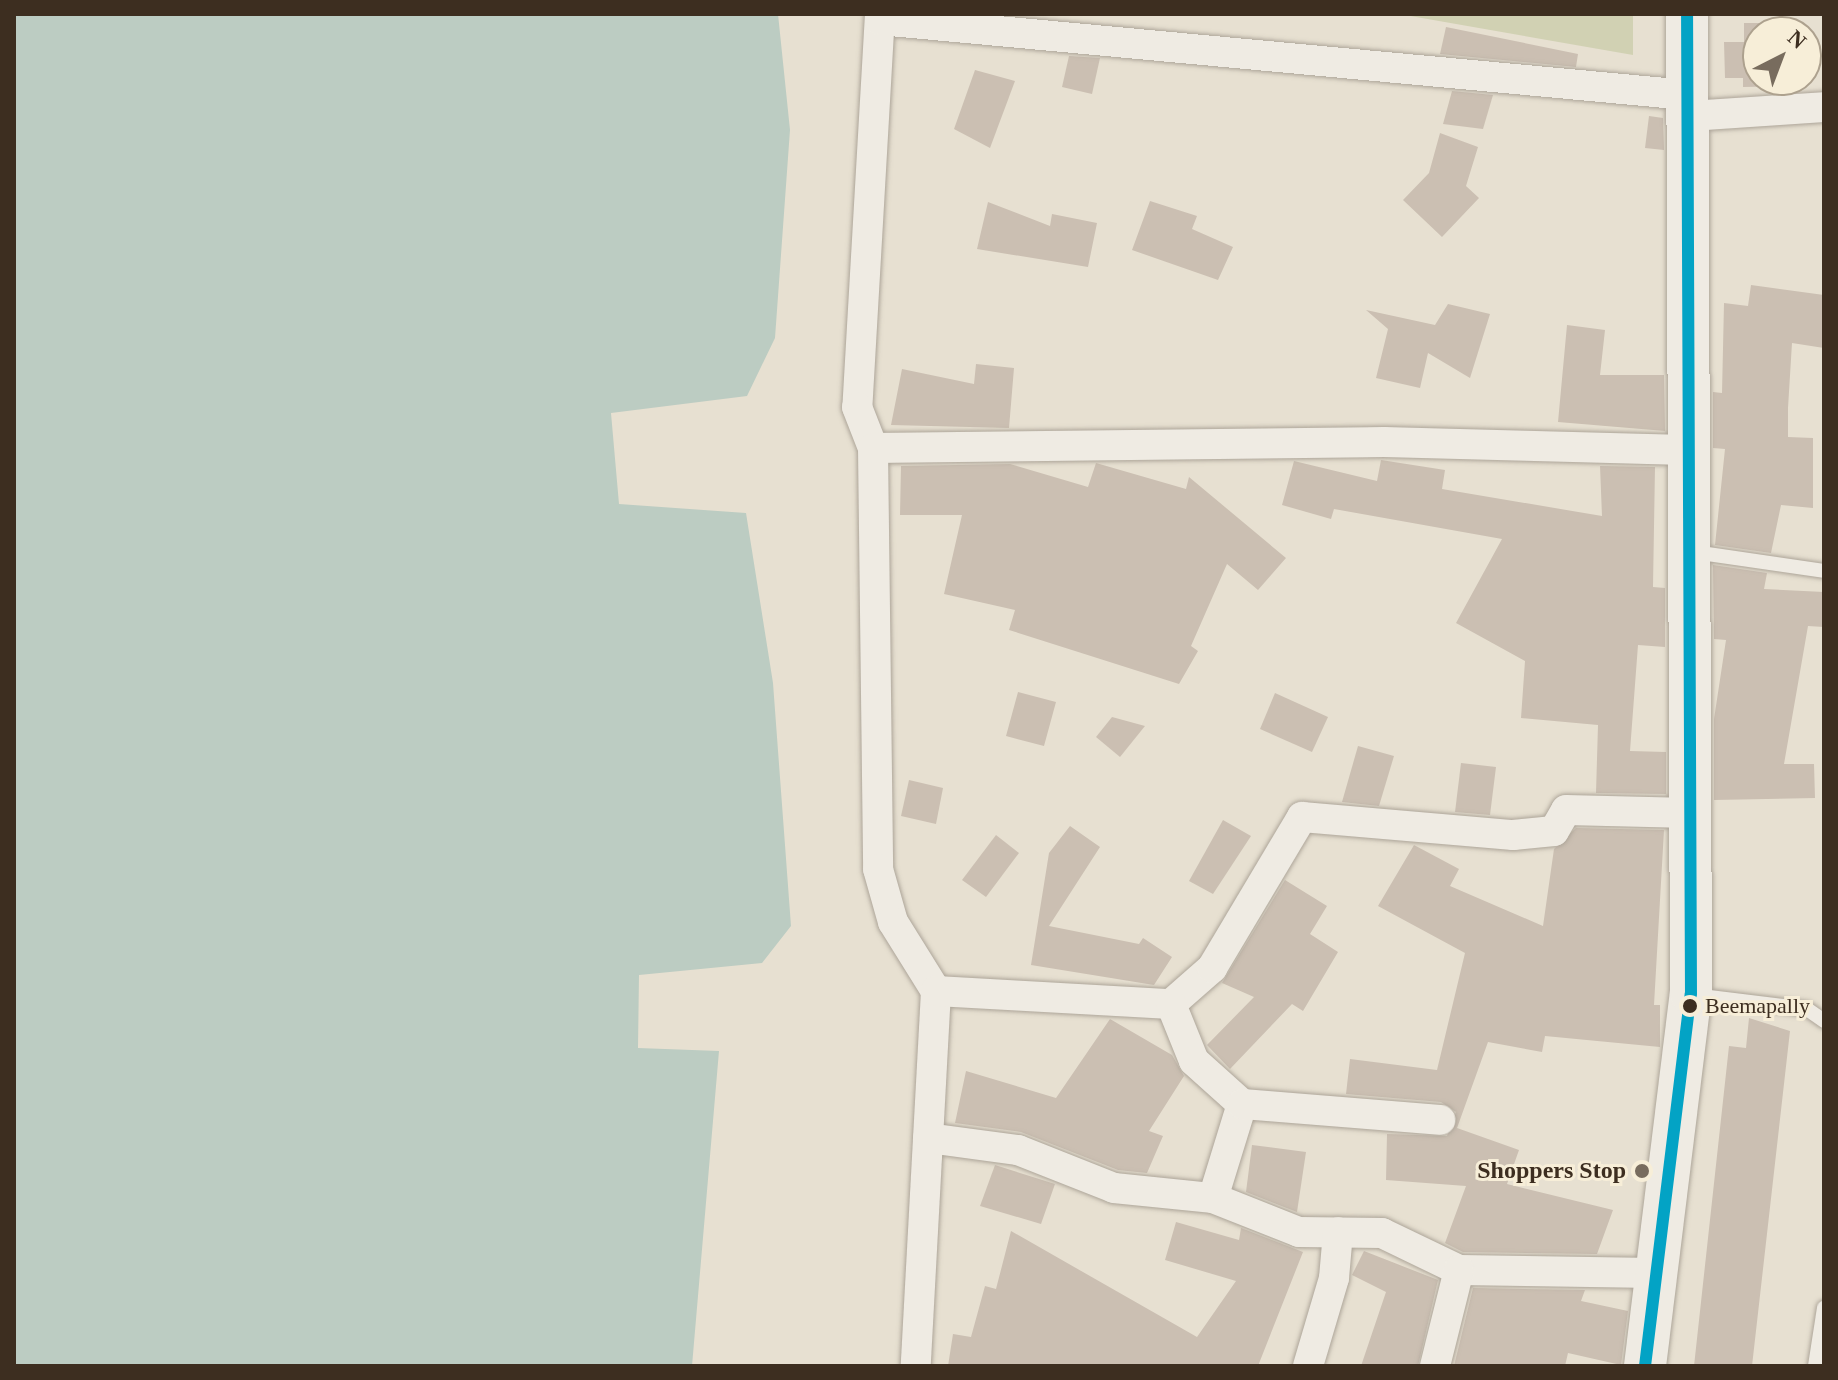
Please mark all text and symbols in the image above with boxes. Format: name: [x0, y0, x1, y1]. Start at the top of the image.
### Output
north arrow: [1742, 16, 1822, 96]
text: N: [1783, 25, 1811, 54]
place label: Beemapally: [1705, 993, 1810, 1019]
marker: Beemapally: [1682, 998, 1698, 1014]
place label: Shoppers Stop: [1477, 1157, 1626, 1185]
marker: Shoppers Stop: [1633, 1162, 1651, 1180]

